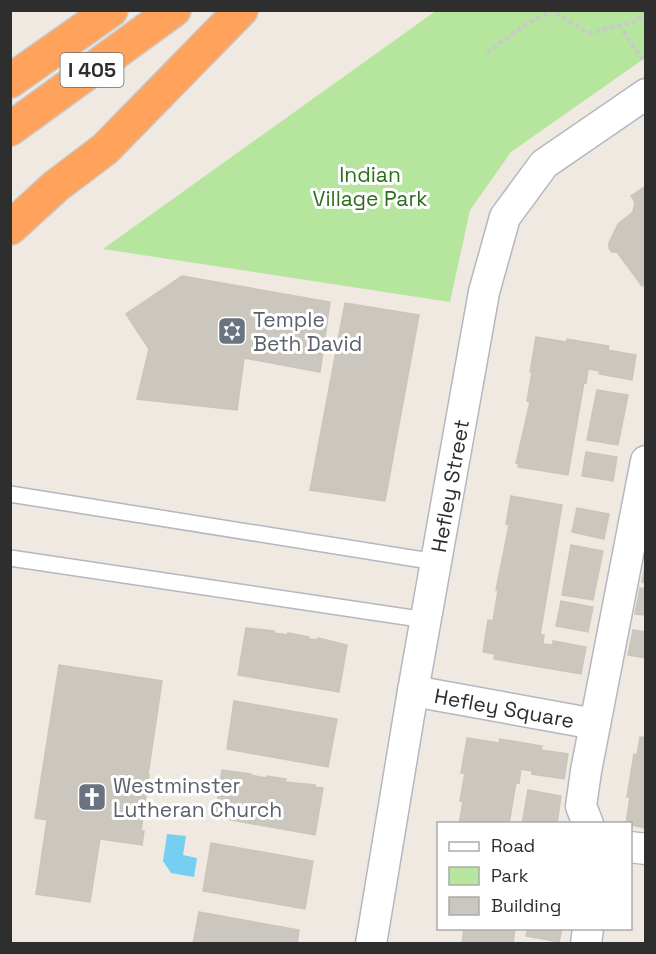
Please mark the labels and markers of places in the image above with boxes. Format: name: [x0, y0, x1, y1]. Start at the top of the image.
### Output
place label: Temple Beth David: [253, 306, 362, 357]
synagogue icon: Temple Beth David: [216, 315, 248, 347]
place label: Westminster Lutheran Church: [113, 772, 282, 823]
church icon: Westminster Lutheran Church: [76, 781, 108, 813]

